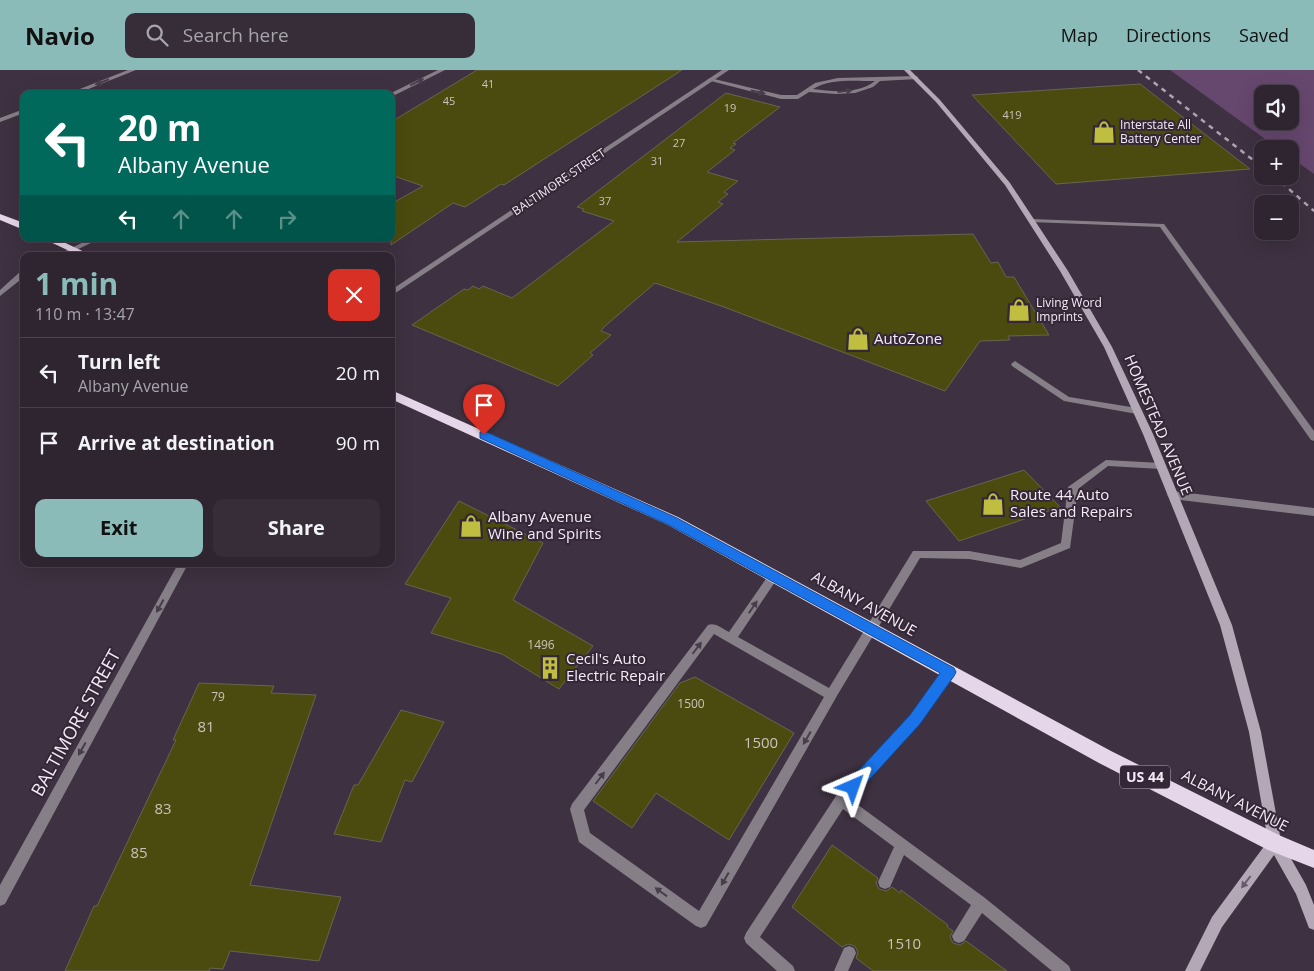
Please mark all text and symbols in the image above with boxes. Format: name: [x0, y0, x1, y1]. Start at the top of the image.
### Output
search box: [125, 13, 475, 58]
text: Navio: [25, 19, 95, 52]
icon: search: [143, 21, 171, 49]
text: Search here: [183, 22, 289, 48]
text: Map: [1061, 23, 1098, 47]
text: Directions: [1126, 23, 1211, 47]
text: Saved: [1239, 23, 1289, 47]
house number: 41: [482, 76, 494, 91]
one-way arrow: [409, 78, 424, 87]
one-way arrow: [94, 79, 109, 86]
map controls: [1254, 85, 1299, 240]
button: sound: [1254, 85, 1299, 130]
one-way arrow: [837, 87, 853, 95]
one-way arrow: [750, 88, 765, 96]
house number: 45: [443, 93, 455, 108]
house number: 19: [724, 100, 736, 115]
text: 20 m: [118, 104, 201, 151]
house number: 419: [1003, 107, 1021, 122]
icon: left: [35, 110, 100, 175]
place label: Interstate All Battery Center: [1120, 116, 1201, 147]
shop icon: Interstate All Battery Center: [1091, 119, 1117, 145]
house number: 27: [673, 135, 685, 150]
button: +: [1254, 140, 1299, 185]
street label: BALTIMORE STREET: [509, 144, 609, 219]
text: Albany Avenue: [118, 149, 270, 179]
house number: 31: [651, 153, 663, 168]
house number: 37: [599, 193, 611, 208]
button: −: [1254, 195, 1299, 240]
icon: left: [114, 205, 142, 233]
icon: ahead: [167, 205, 195, 233]
icon: ahead: [220, 205, 248, 233]
icon: right: [273, 205, 301, 233]
text: 1 min: [35, 263, 118, 304]
button: close: [328, 269, 380, 321]
place label: Living Word Imprints: [1036, 294, 1102, 325]
shop icon: Living Word Imprints: [1006, 297, 1032, 323]
text: 110 m · 13:47: [35, 303, 135, 325]
shop icon: AutoZone: [845, 326, 871, 352]
place label: AutoZone: [874, 328, 942, 348]
text: Turn left: [78, 349, 160, 375]
street label: HOMESTEAD AVENUE: [1120, 351, 1198, 498]
icon: left: [35, 359, 63, 387]
text: 20 m: [336, 360, 380, 386]
text: Albany Avenue: [78, 375, 189, 397]
pin: [463, 384, 505, 435]
icon: arrive: [470, 391, 498, 419]
icon: arrive: [35, 429, 63, 457]
text: Arrive at destination: [78, 430, 275, 456]
text: 90 m: [336, 430, 380, 456]
place label: Route 44 Auto Sales and Repairs: [1010, 484, 1133, 521]
shop icon: Route 44 Auto Sales and Repairs: [980, 491, 1006, 517]
button: Exit: [35, 499, 203, 557]
button: Share: [213, 499, 380, 557]
place label: Albany Avenue Wine and Spirits: [488, 506, 601, 543]
shop icon: Albany Avenue Wine and Spirits: [458, 513, 484, 539]
street label: ALBANY AVENUE: [808, 566, 921, 640]
one-way arrow: [156, 599, 164, 614]
one-way arrow: [748, 601, 757, 614]
house number: 1496: [527, 636, 555, 653]
one-way arrow: [692, 641, 702, 655]
street label: BALTIMORE STREET: [25, 645, 125, 800]
place label: Cecil's Auto Electric Repair: [566, 648, 665, 685]
building icon: Cecil's Auto Electric Repair: [537, 655, 563, 681]
house number: 79: [211, 688, 225, 705]
house number: 1500: [677, 695, 705, 712]
house number: 81: [197, 716, 215, 736]
house number: 1500: [744, 732, 778, 752]
one-way arrow: [803, 732, 812, 745]
one-way arrow: [78, 742, 86, 756]
position arrow: [826, 760, 878, 812]
street label: ALBANY AVENUE: [1179, 765, 1292, 836]
road number: US 44: [1120, 766, 1170, 789]
one-way arrow: [594, 772, 605, 785]
house number: 83: [154, 798, 172, 818]
house number: 85: [130, 842, 148, 862]
one-way arrow: [721, 872, 730, 885]
one-way arrow: [1241, 875, 1251, 889]
one-way arrow: [654, 887, 668, 897]
house number: 1510: [887, 933, 921, 953]

